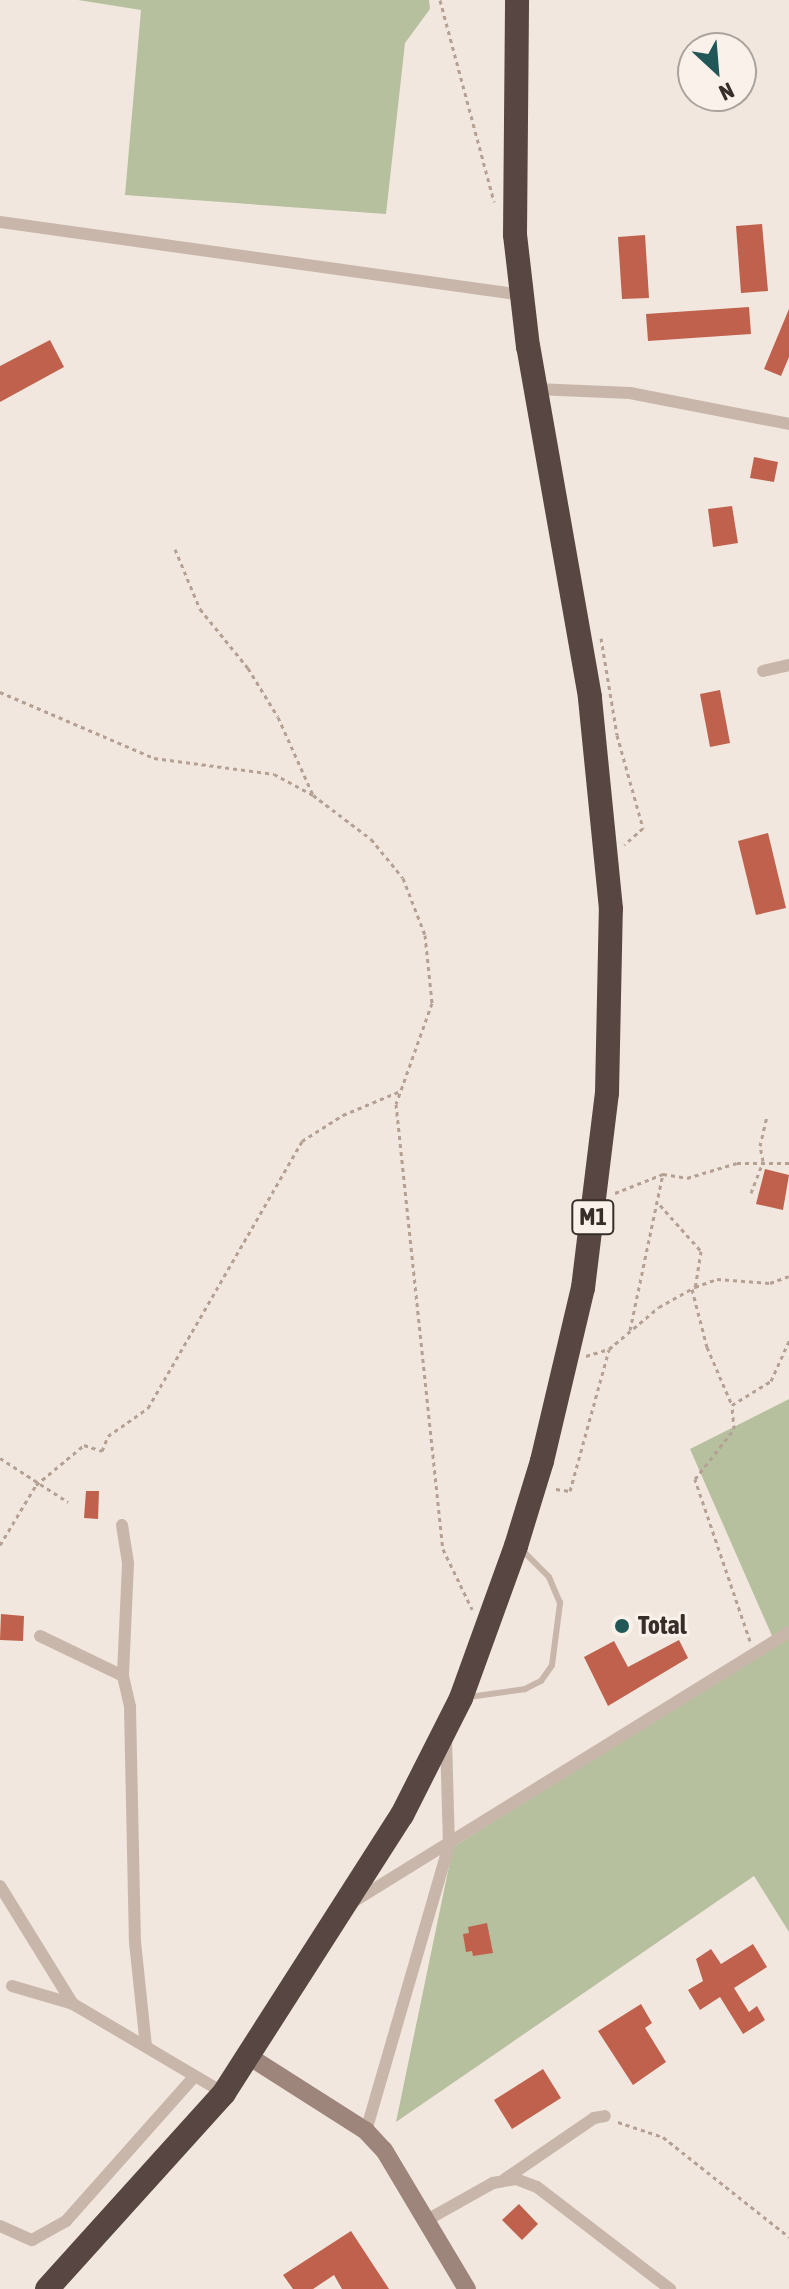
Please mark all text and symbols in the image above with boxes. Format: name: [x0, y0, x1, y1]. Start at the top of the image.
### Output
north arrow: [677, 32, 757, 112]
text: N: [715, 77, 738, 106]
road number: M1: [571, 1197, 615, 1237]
place label: Total: [638, 1610, 687, 1642]
marker: Total: [613, 1617, 631, 1635]

